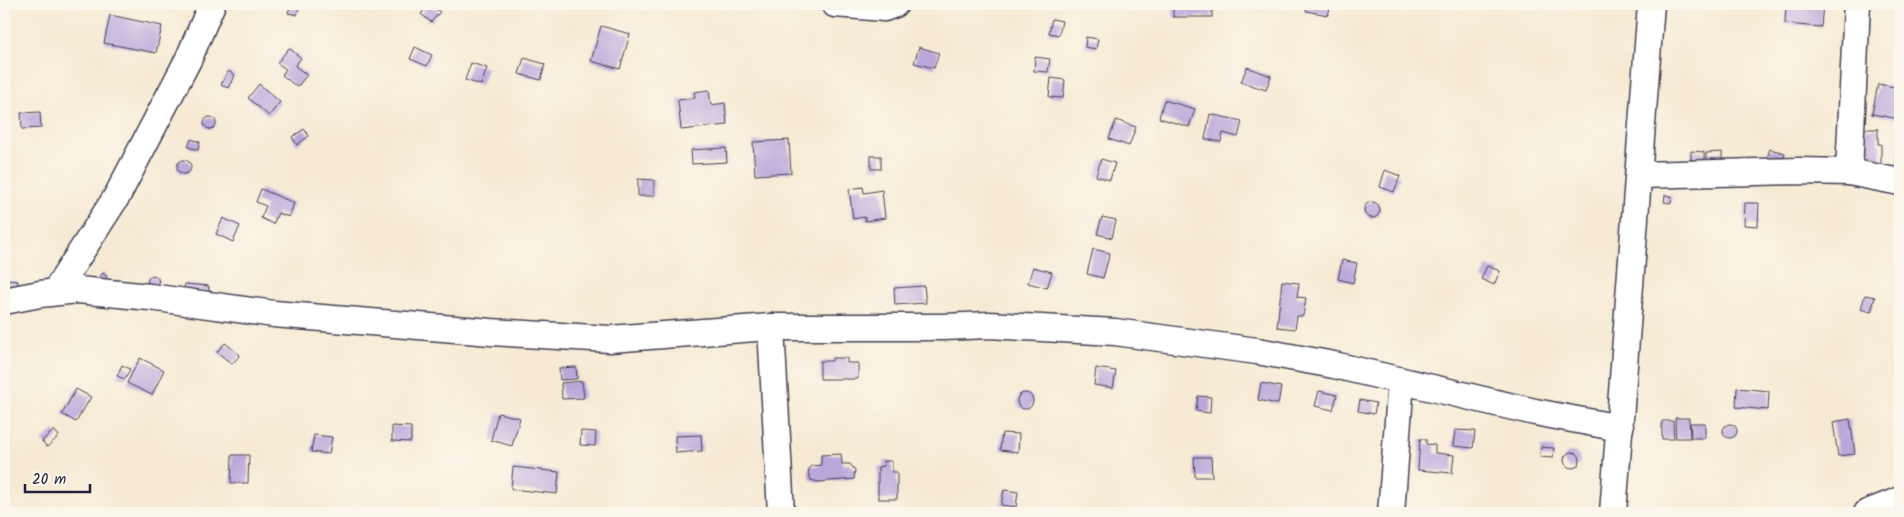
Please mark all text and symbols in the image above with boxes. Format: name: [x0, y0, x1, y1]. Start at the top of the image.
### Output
scale bar: [25, 462, 90, 494]
text: 20 m: [32, 468, 66, 492]

